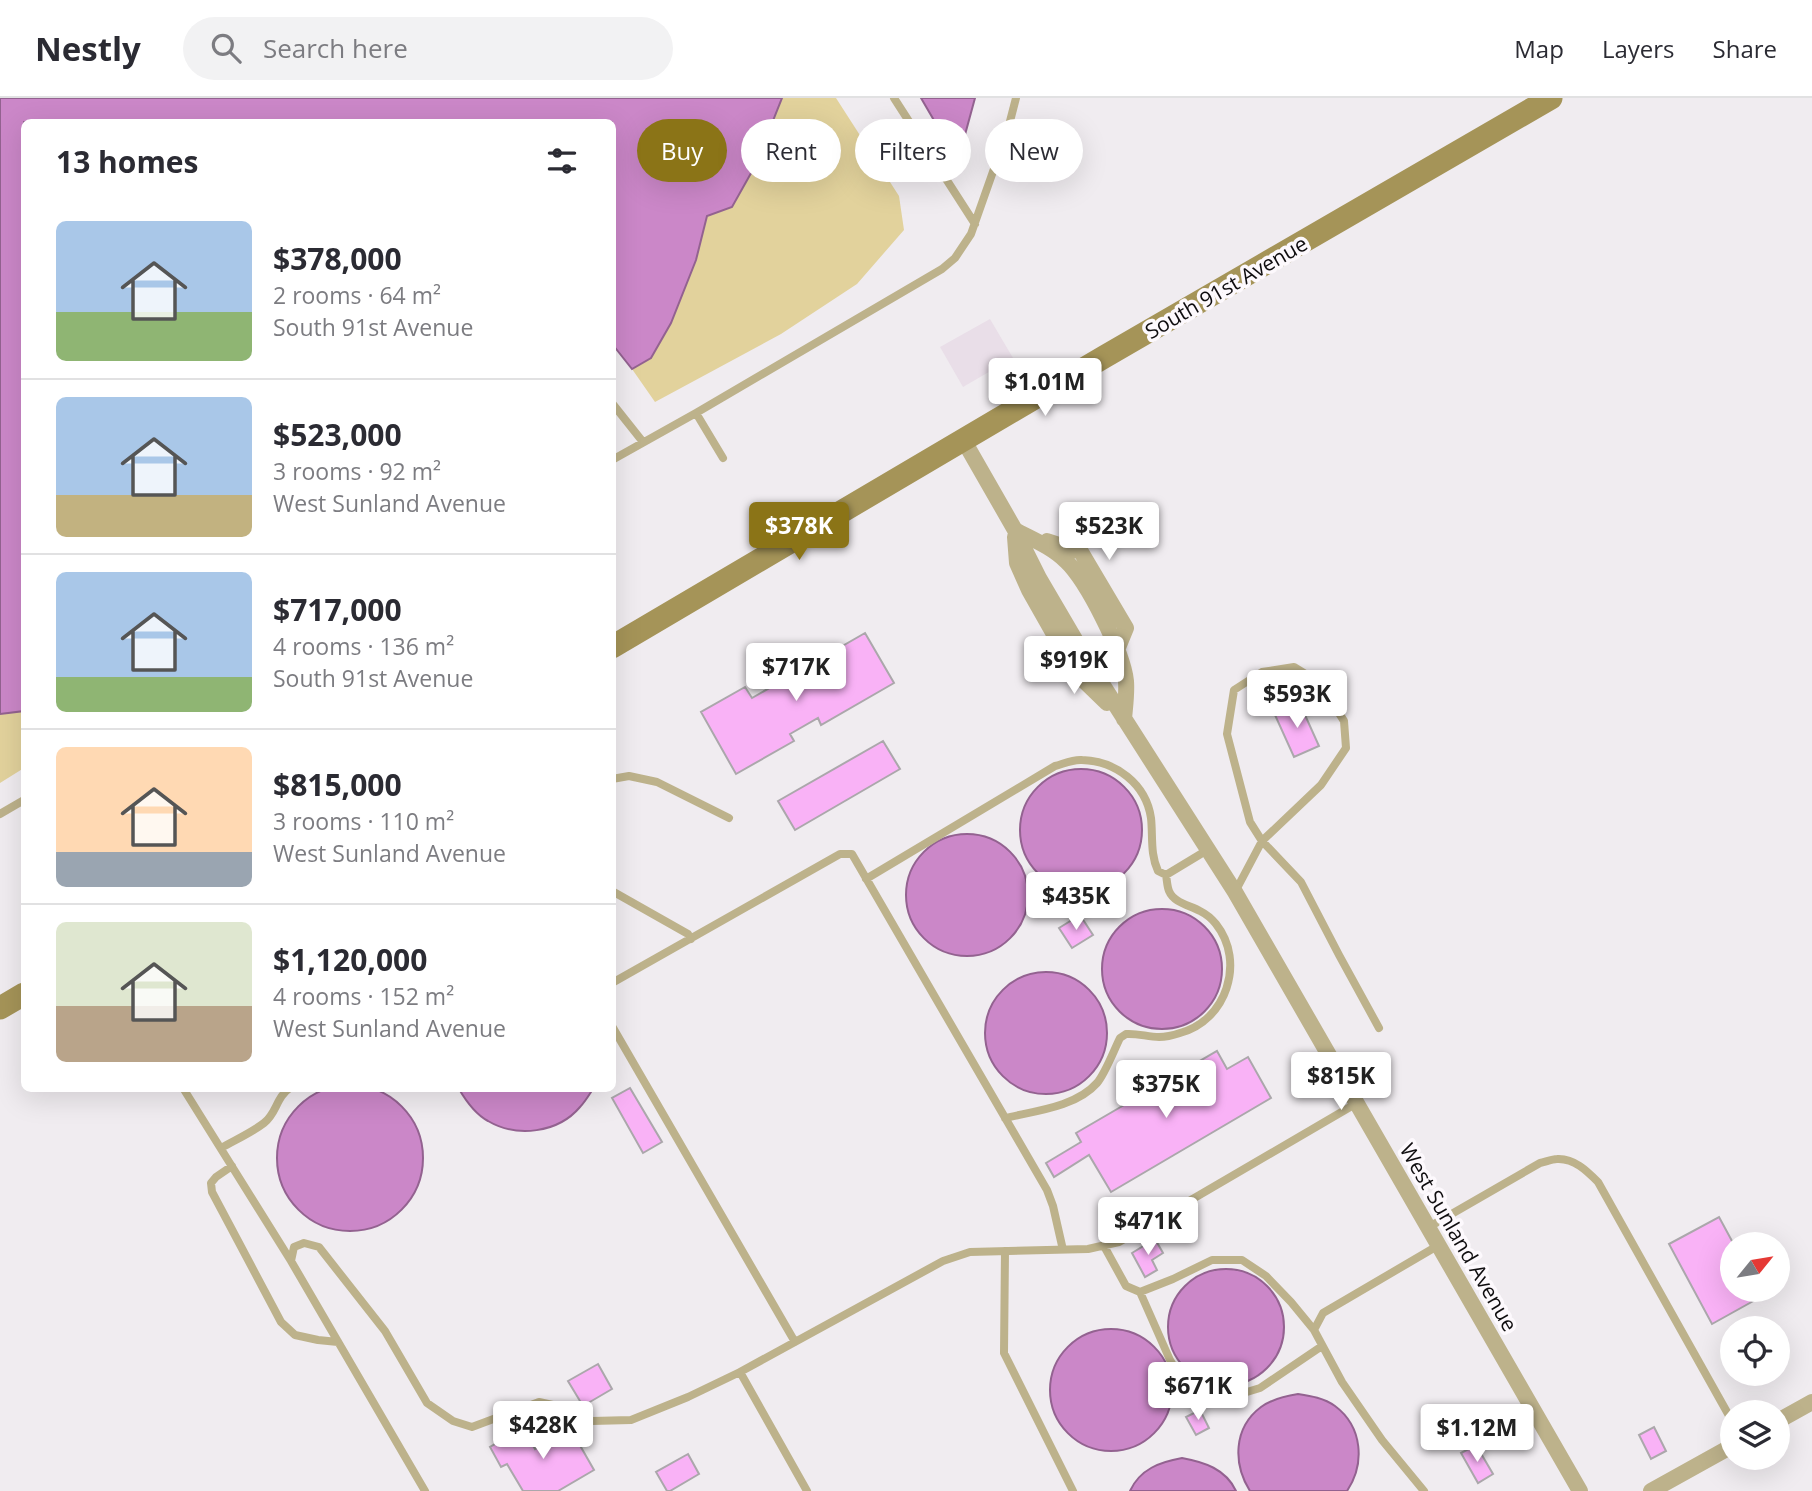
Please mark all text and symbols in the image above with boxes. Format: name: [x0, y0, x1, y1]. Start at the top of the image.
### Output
search box: [183, 17, 673, 80]
text: Nestly: [35, 26, 141, 71]
icon: search: [207, 29, 245, 67]
text: Search here: [263, 30, 408, 66]
text: Map: [1514, 32, 1564, 65]
text: Layers: [1602, 32, 1675, 65]
text: Share: [1713, 32, 1777, 65]
chip: Buy: [637, 119, 727, 182]
chip: Rent: [741, 119, 841, 182]
chip: Filters: [855, 119, 971, 182]
chip: New: [985, 119, 1083, 182]
text: 13 homes: [56, 141, 199, 182]
icon: filters: [543, 142, 581, 180]
street label: South 91st Avenue: [1140, 229, 1312, 345]
text: $378,000: [273, 238, 402, 279]
icon: home: [112, 249, 196, 333]
text: 2 rooms · 64 m²: [273, 279, 441, 311]
text: South 91st Avenue: [273, 311, 473, 343]
pin: $1.01M: [988, 358, 1102, 418]
text: $1.01M: [1005, 365, 1085, 397]
text: $523,000: [273, 414, 402, 455]
icon: home: [112, 425, 196, 509]
text: 3 rooms · 92 m²: [273, 455, 441, 487]
text: West Sunland Avenue: [273, 487, 506, 519]
pin: $378K: [750, 503, 848, 562]
pin: $523K: [1060, 503, 1158, 562]
text: $378K: [765, 509, 833, 541]
text: $523K: [1075, 509, 1143, 541]
text: $717,000: [273, 589, 402, 630]
icon: home: [112, 600, 196, 684]
text: 4 rooms · 136 m²: [273, 630, 454, 662]
pin: $919K: [1025, 636, 1123, 696]
text: $919K: [1040, 643, 1108, 675]
pin: $717K: [747, 644, 845, 703]
text: $717K: [762, 650, 830, 682]
text: South 91st Avenue: [273, 662, 473, 694]
pin: $593K: [1248, 670, 1346, 730]
text: $593K: [1263, 677, 1331, 709]
text: $815,000: [273, 764, 402, 805]
icon: home: [112, 775, 196, 859]
text: 3 rooms · 110 m²: [273, 805, 454, 837]
text: West Sunland Avenue: [273, 837, 506, 869]
pin: $435K: [1027, 872, 1125, 932]
text: $435K: [1042, 879, 1110, 911]
text: $1,120,000: [273, 939, 427, 980]
icon: home: [112, 950, 196, 1034]
text: 4 rooms · 152 m²: [273, 980, 454, 1012]
text: West Sunland Avenue: [273, 1012, 506, 1044]
pin: $815K: [1292, 1052, 1390, 1112]
text: $815K: [1307, 1059, 1375, 1091]
pin: $375K: [1117, 1060, 1215, 1120]
text: $375K: [1132, 1067, 1200, 1099]
street label: West Sunland Avenue: [1394, 1138, 1524, 1336]
pin: $471K: [1099, 1198, 1197, 1257]
text: $471K: [1114, 1204, 1182, 1236]
north arrow: [1720, 1232, 1790, 1302]
map controls: [1720, 1232, 1790, 1470]
button: locate: [1720, 1316, 1790, 1386]
pin: $671K: [1149, 1362, 1247, 1422]
text: $671K: [1164, 1369, 1232, 1401]
button: layers: [1720, 1400, 1790, 1470]
pin: $428K: [494, 1402, 592, 1461]
pin: $1.12M: [1420, 1404, 1534, 1464]
text: $428K: [509, 1408, 577, 1440]
text: $1.12M: [1437, 1411, 1517, 1443]

